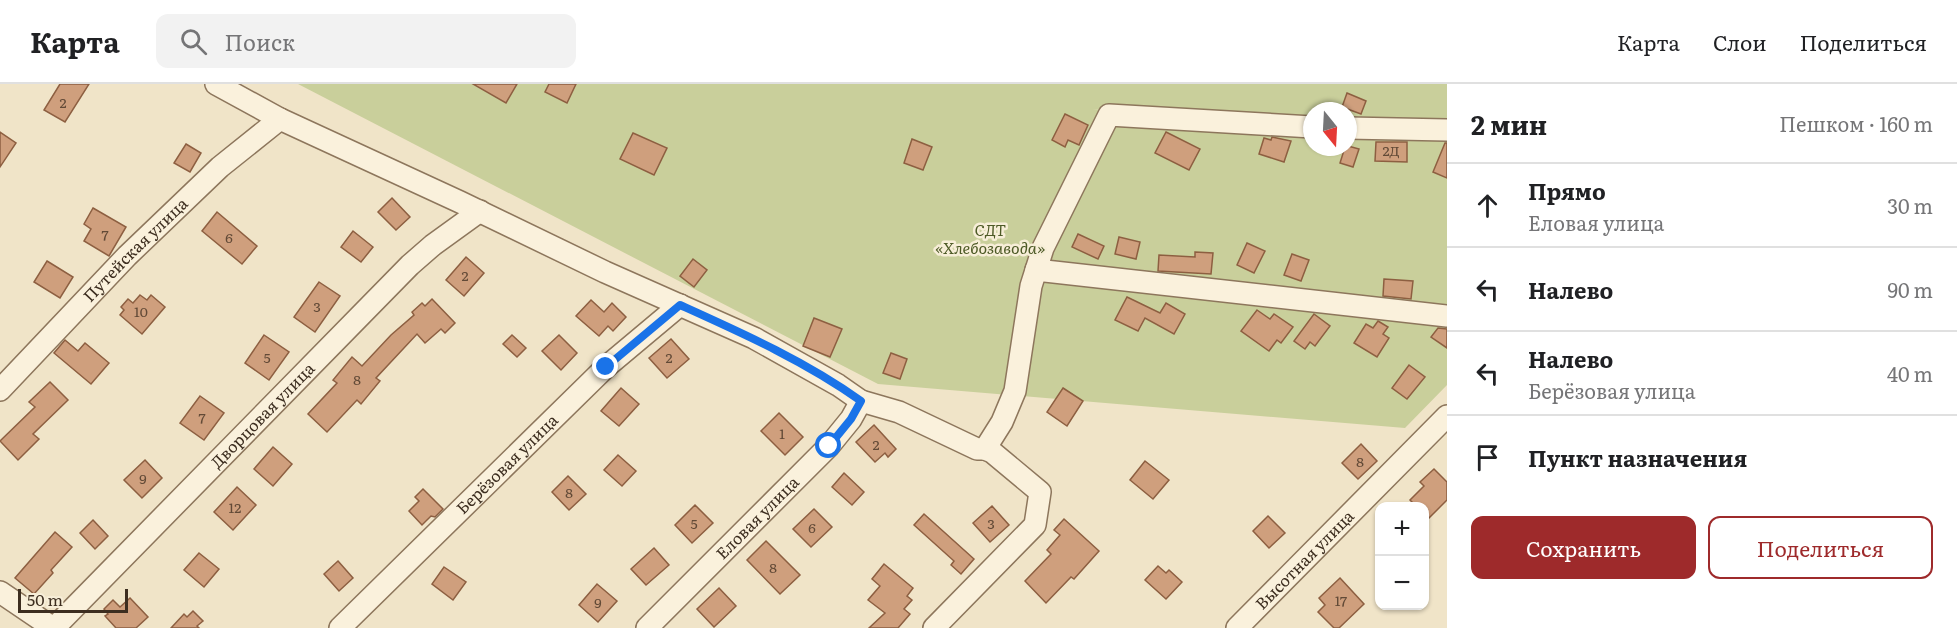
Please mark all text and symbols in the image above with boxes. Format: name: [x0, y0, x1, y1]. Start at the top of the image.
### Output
search box: [156, 14, 576, 68]
text: Карта: [30, 20, 120, 62]
icon: search: [177, 25, 210, 58]
text: Поиск: [225, 25, 295, 58]
text: Карта: [1617, 26, 1680, 57]
text: Слои: [1713, 26, 1767, 57]
text: Поделиться: [1800, 26, 1927, 57]
house number: 2: [59, 92, 67, 112]
north arrow: [1303, 102, 1357, 156]
text: 2 мин: [1471, 104, 1547, 143]
text: Пешком · 160 m: [1779, 108, 1933, 138]
house number: 2Д: [1382, 140, 1400, 160]
text: Прямо: [1528, 174, 1606, 207]
icon: ahead: [1471, 189, 1504, 222]
text: 30 m: [1887, 190, 1933, 220]
street label: Путейская улица: [77, 191, 193, 307]
text: Еловая улица: [1528, 207, 1664, 237]
park label: СДТ «Хлебозавода»: [935, 217, 1045, 259]
house number: 7: [101, 224, 109, 244]
house number: 6: [225, 227, 233, 247]
house number: 2: [461, 265, 469, 285]
icon: left: [1471, 273, 1504, 306]
text: Налево: [1528, 273, 1613, 306]
text: 90 m: [1888, 274, 1933, 304]
house number: 3: [313, 296, 321, 316]
house number: 10: [134, 301, 148, 321]
text: Налево: [1528, 342, 1613, 375]
house number: 5: [263, 347, 271, 367]
house number: 2: [665, 347, 673, 367]
route end: [592, 353, 618, 379]
street label: Дворцовая улица: [205, 356, 320, 473]
icon: left: [1471, 357, 1504, 390]
text: 40 m: [1887, 358, 1933, 388]
house number: 8: [353, 369, 361, 389]
text: Берёзовая улица: [1528, 375, 1696, 405]
house number: 7: [198, 407, 206, 427]
street label: Берёзовая улица: [450, 408, 563, 519]
house number: 1: [779, 423, 785, 443]
route start: [815, 432, 841, 458]
house number: 2: [872, 434, 880, 454]
icon: arrive: [1471, 441, 1504, 474]
text: Пункт назначения: [1528, 441, 1747, 474]
house number: 8: [1356, 451, 1364, 471]
house number: 9: [139, 468, 147, 488]
street label: Еловая улица: [710, 470, 804, 564]
house number: 8: [565, 482, 573, 502]
house number: 12: [229, 497, 241, 517]
map controls: [1375, 502, 1429, 610]
button: +: [1375, 502, 1429, 556]
street label: Высотная улица: [1249, 504, 1359, 614]
house number: 5: [690, 513, 698, 533]
house number: 3: [987, 513, 995, 533]
button: Сохранить: [1471, 516, 1696, 579]
button: Поделиться: [1708, 516, 1933, 579]
house number: 6: [808, 517, 816, 537]
button: −: [1375, 556, 1429, 610]
house number: 8: [769, 557, 777, 577]
scale bar: [18, 586, 128, 614]
text: 50 m: [27, 587, 63, 611]
house number: 17: [1335, 590, 1347, 610]
house number: 9: [594, 592, 602, 612]

